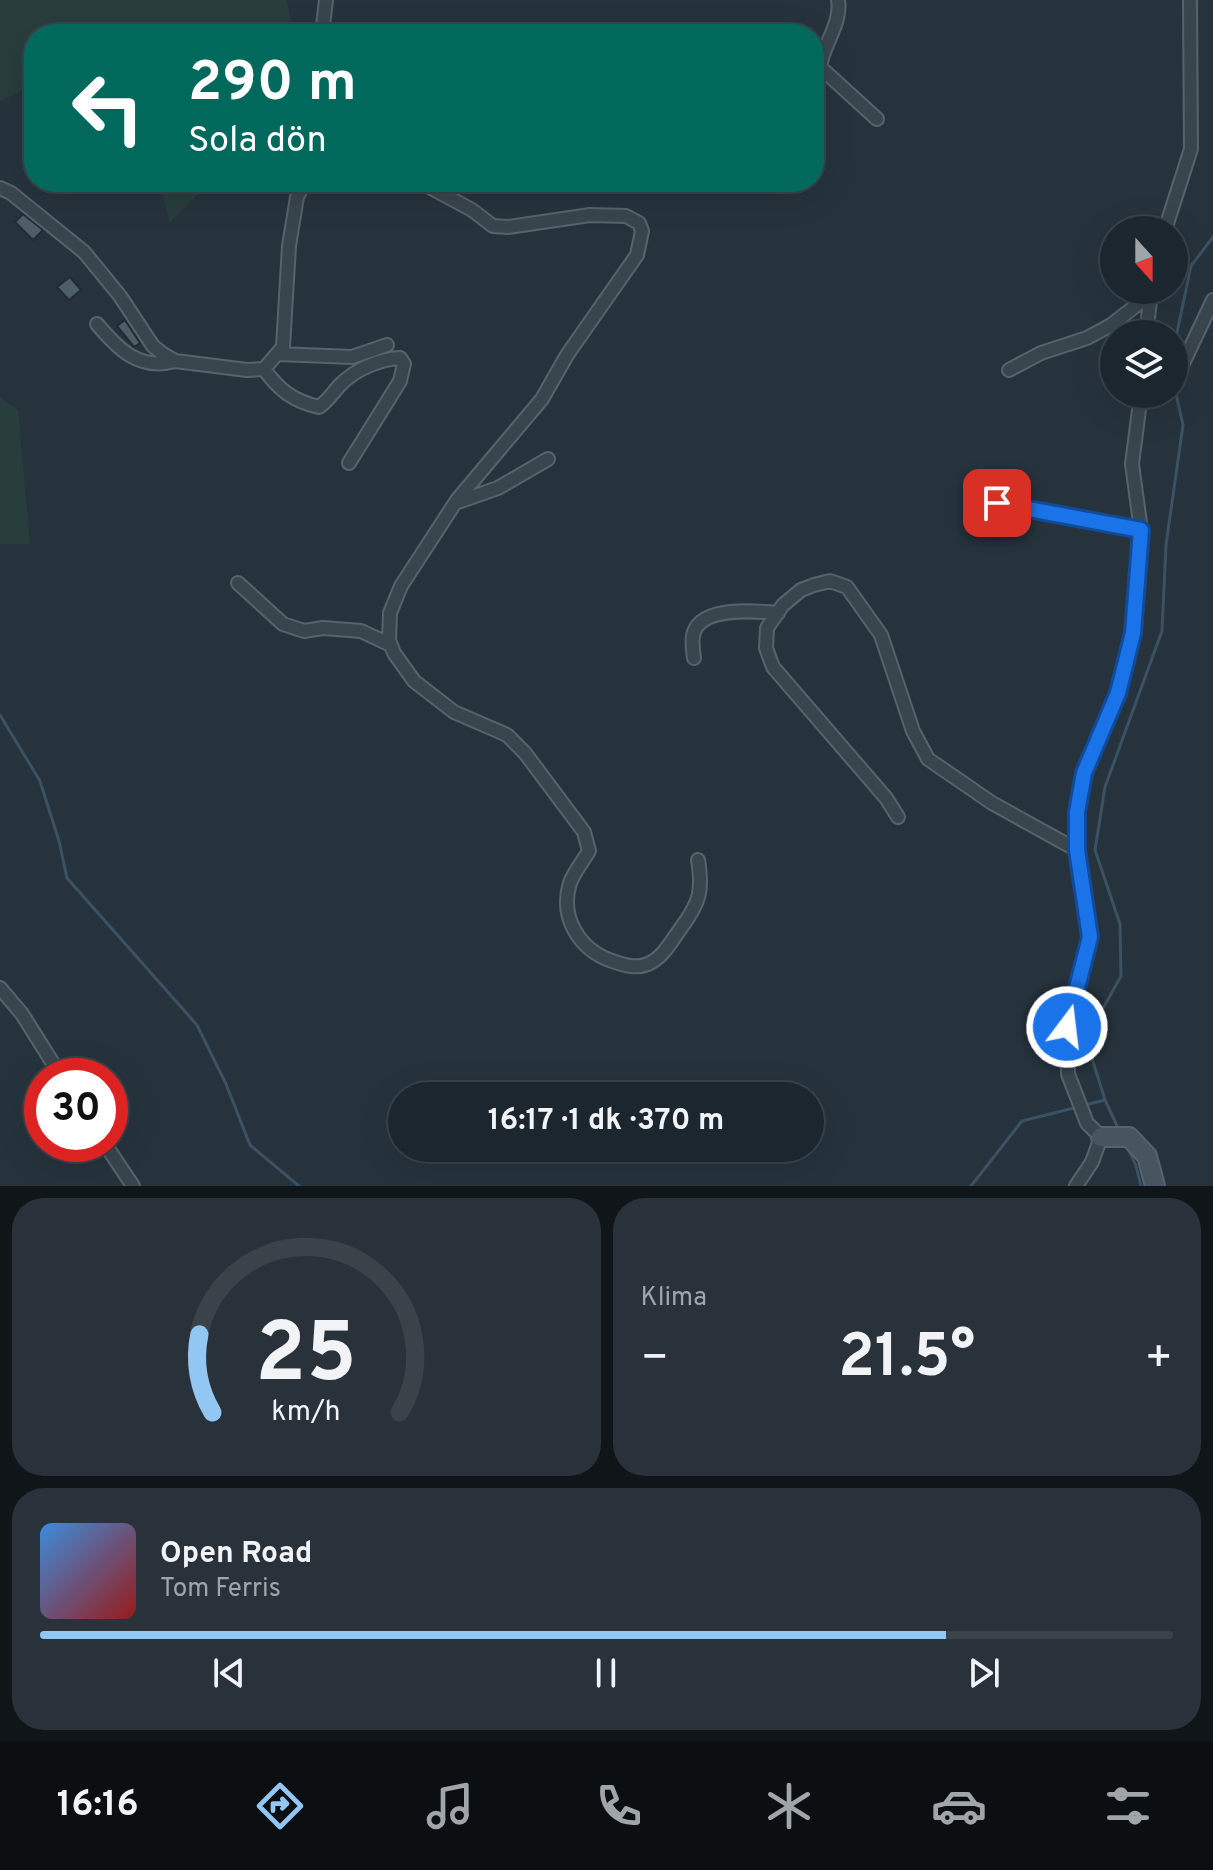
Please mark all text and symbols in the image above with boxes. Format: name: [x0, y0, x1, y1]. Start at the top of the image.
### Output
text: 290 m: [188, 50, 357, 120]
icon: left: [56, 56, 160, 160]
text: Sola dön: [188, 119, 327, 165]
north arrow: [1100, 216, 1188, 304]
map controls: [1100, 216, 1188, 408]
button: layers: [1100, 320, 1188, 408]
pin: [963, 469, 1031, 537]
icon: arrive: [975, 481, 1019, 525]
position arrow: [1025, 985, 1109, 1069]
speed limit sign: 30: [24, 1058, 128, 1162]
text: 16:17 · 1 dk · 370 m: [488, 1103, 724, 1140]
text: Klima: [641, 1282, 707, 1315]
text: 25: [255, 1306, 357, 1411]
text: 21.5°: [838, 1322, 975, 1398]
text: −: [641, 1332, 669, 1388]
text: +: [1145, 1332, 1173, 1388]
text: km/h: [272, 1395, 341, 1431]
text: Open Road: [160, 1536, 312, 1573]
text: Tom Ferris: [160, 1573, 281, 1606]
icon: previous: [207, 1651, 251, 1695]
icon: pause: [584, 1651, 628, 1695]
icon: next: [962, 1651, 1006, 1695]
icon: directions: [252, 1778, 308, 1834]
icon: music: [422, 1778, 478, 1834]
icon: phone: [591, 1778, 647, 1834]
icon: climate: [761, 1778, 817, 1834]
icon: car: [931, 1778, 987, 1834]
icon: filters: [1100, 1778, 1156, 1834]
text: 16:16: [57, 1783, 139, 1829]

